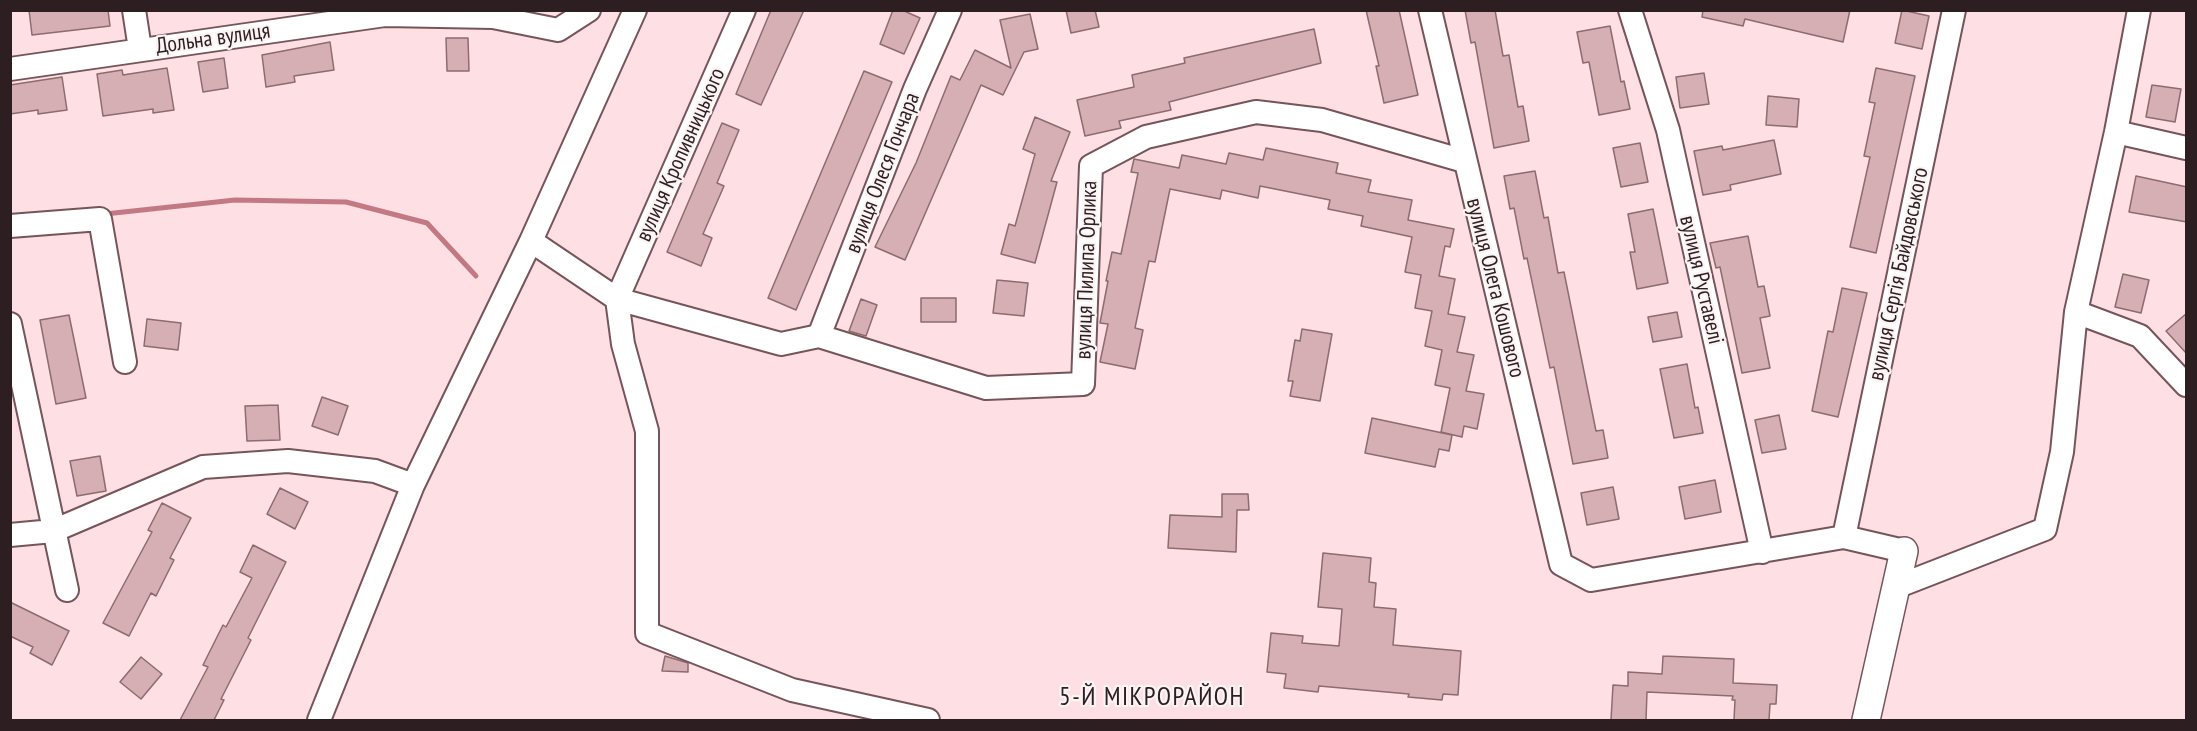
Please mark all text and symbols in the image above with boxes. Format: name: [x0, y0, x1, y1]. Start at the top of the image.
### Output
street label: Дольна вулиця: [154, 18, 272, 60]
street label: вулиця Кропивницького: [631, 64, 731, 246]
street label: вулиця Олеся Гончара: [840, 89, 926, 257]
street label: вулиця Сергія Байдовського: [1864, 165, 1934, 383]
street label: вулиця Пилипа Орлика: [1071, 180, 1103, 360]
street label: вулиця Олега Кошового: [1460, 196, 1530, 380]
street label: вулиця Руставелі: [1673, 213, 1729, 347]
district label: 5-Й МІКРОРАЙОН: [1059, 682, 1245, 714]

